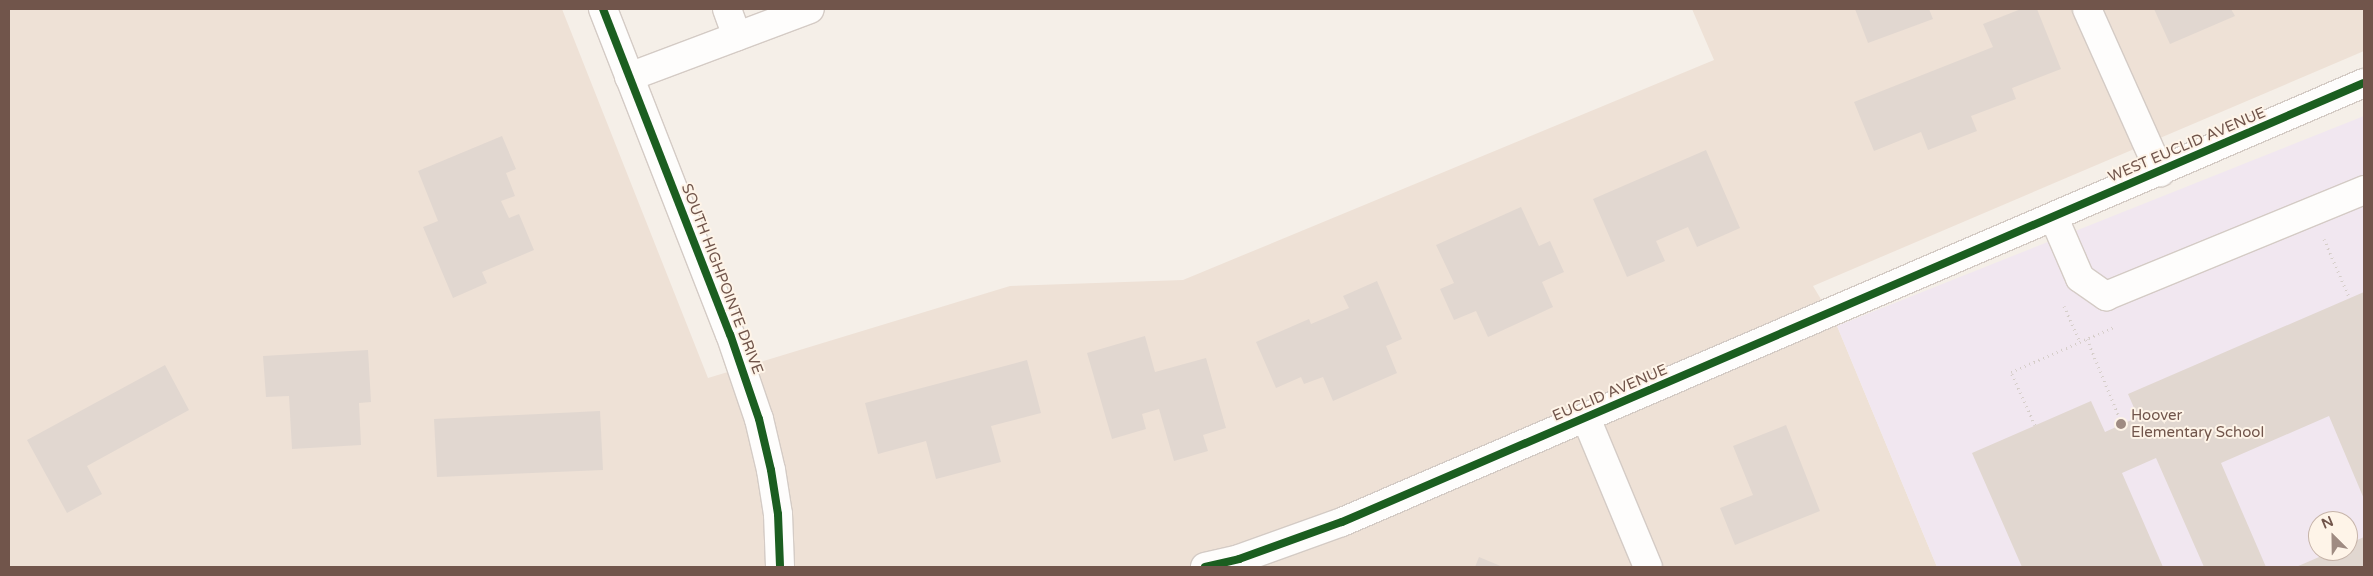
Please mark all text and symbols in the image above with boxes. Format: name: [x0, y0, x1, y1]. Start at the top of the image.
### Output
street label: WEST EUCLID AVENUE: [2106, 104, 2268, 186]
street label: SOUTH HIGHPOINTE DRIVE: [677, 181, 767, 377]
street label: EUCLID AVENUE: [1550, 361, 1670, 425]
place label: Hoover Elementary School: [2131, 406, 2264, 441]
marker: Hoover Elementary School: [2115, 418, 2127, 430]
north arrow: [2308, 511, 2358, 561]
text: N: [2319, 513, 2336, 533]

